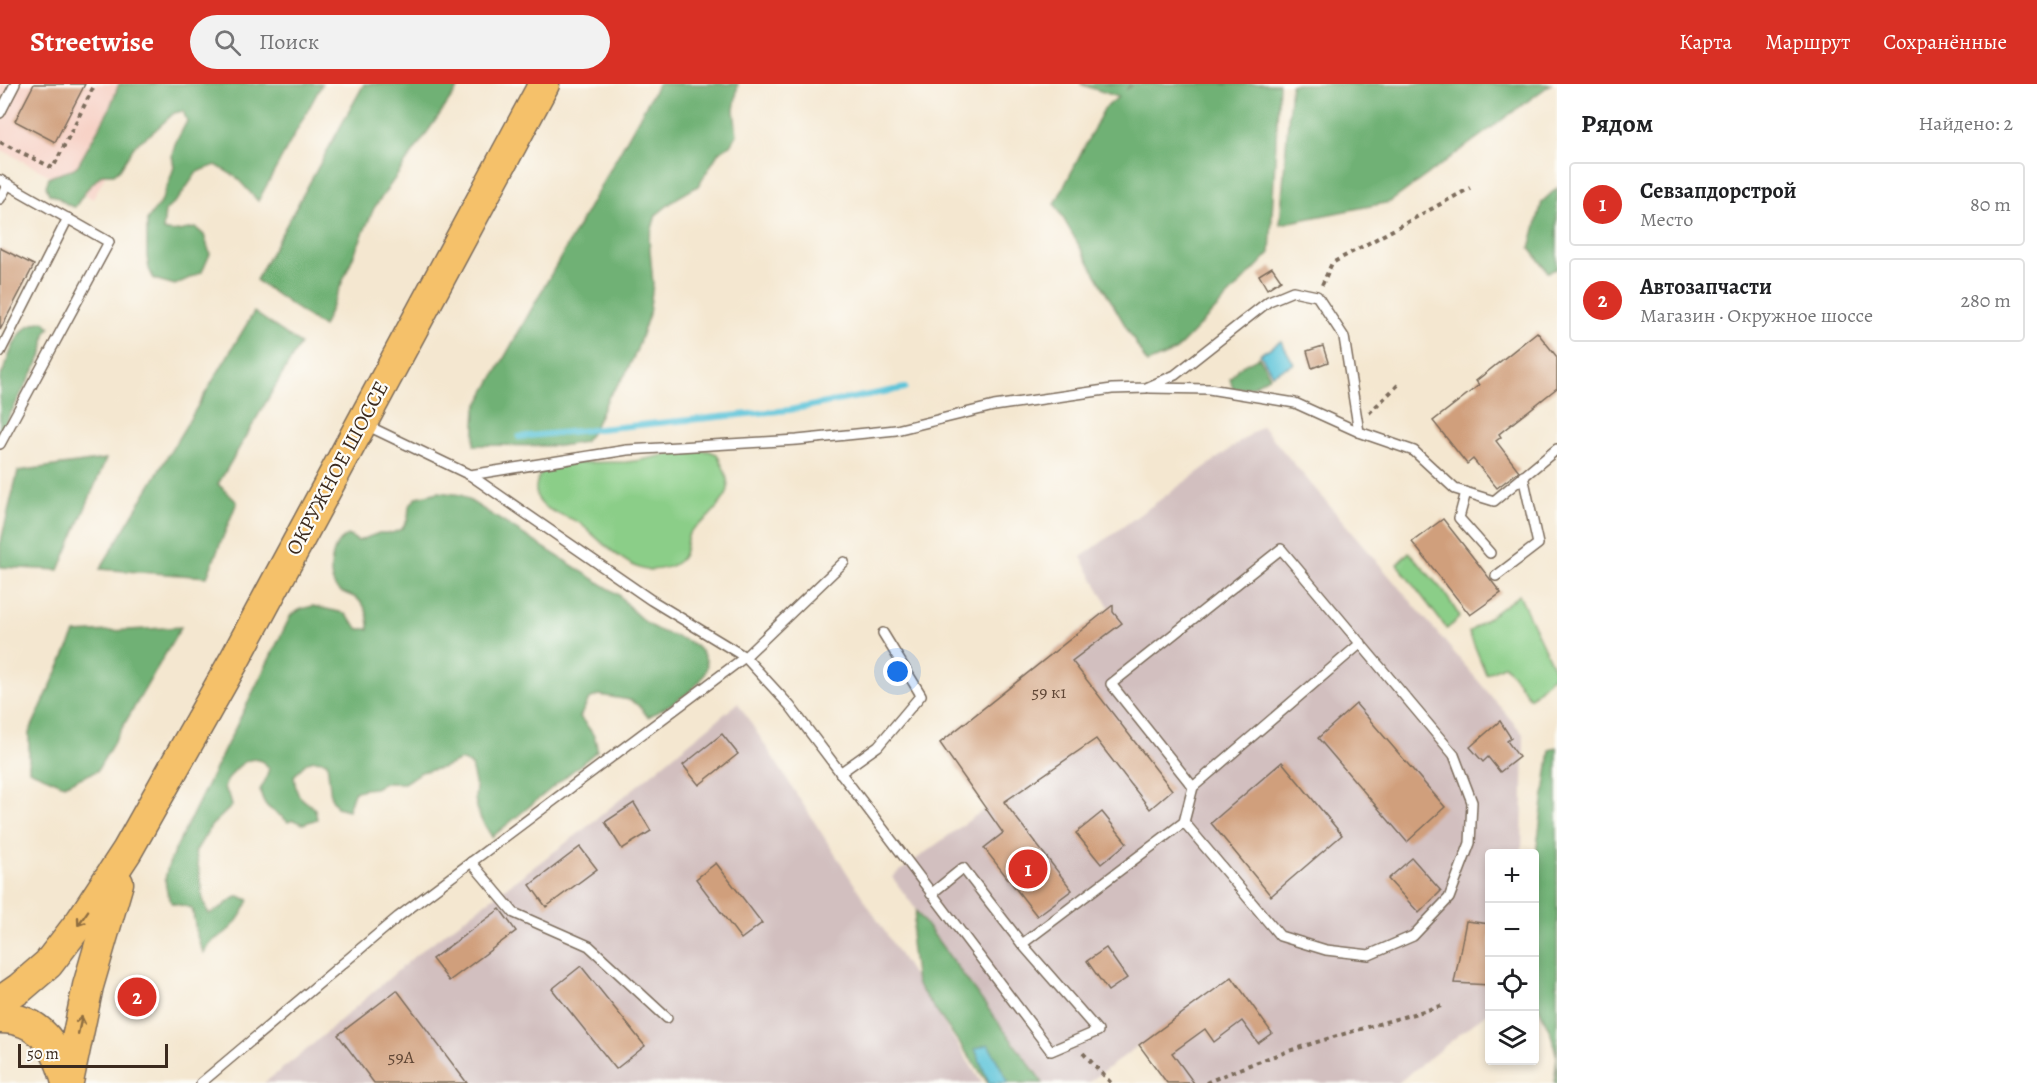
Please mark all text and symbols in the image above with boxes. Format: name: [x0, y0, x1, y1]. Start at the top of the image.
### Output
search box: [190, 15, 610, 69]
text: Streetwise: [30, 23, 154, 61]
icon: search: [211, 26, 244, 59]
text: Поиск: [259, 27, 319, 57]
text: Карта: [1679, 28, 1732, 56]
text: Маршрут: [1765, 28, 1850, 56]
text: Сохранённые: [1883, 28, 2007, 56]
text: Рядом: [1581, 106, 1653, 141]
text: Найдено: 2: [1918, 110, 2013, 137]
text: Севзапдорстрой: [1640, 176, 1797, 206]
text: 1: [1599, 191, 1606, 218]
text: 80 m: [1970, 191, 2011, 218]
text: Место: [1640, 206, 1693, 233]
text: Автозапчасти: [1640, 272, 1772, 302]
text: 2: [1598, 287, 1607, 314]
text: 280 m: [1961, 287, 2011, 314]
text: Магазин · Окружное шоссе: [1640, 302, 1873, 329]
street label: ОКРУЖНОЕ ШОССЕ: [279, 376, 395, 560]
your location: [883, 657, 912, 686]
house number: 59 к1: [1032, 680, 1067, 704]
pin: 1: [1008, 846, 1048, 892]
map controls: [1485, 849, 1539, 1065]
button: +: [1485, 849, 1539, 903]
button: −: [1485, 903, 1539, 957]
one-way arrow: [77, 909, 89, 925]
button: locate: [1485, 957, 1539, 1011]
pin: 2: [118, 974, 156, 1020]
button: layers: [1485, 1011, 1539, 1065]
one-way arrow: [74, 1015, 86, 1034]
scale bar: [18, 1041, 168, 1068]
text: 50 m: [27, 1043, 59, 1065]
house number: 59А: [388, 1045, 415, 1069]

